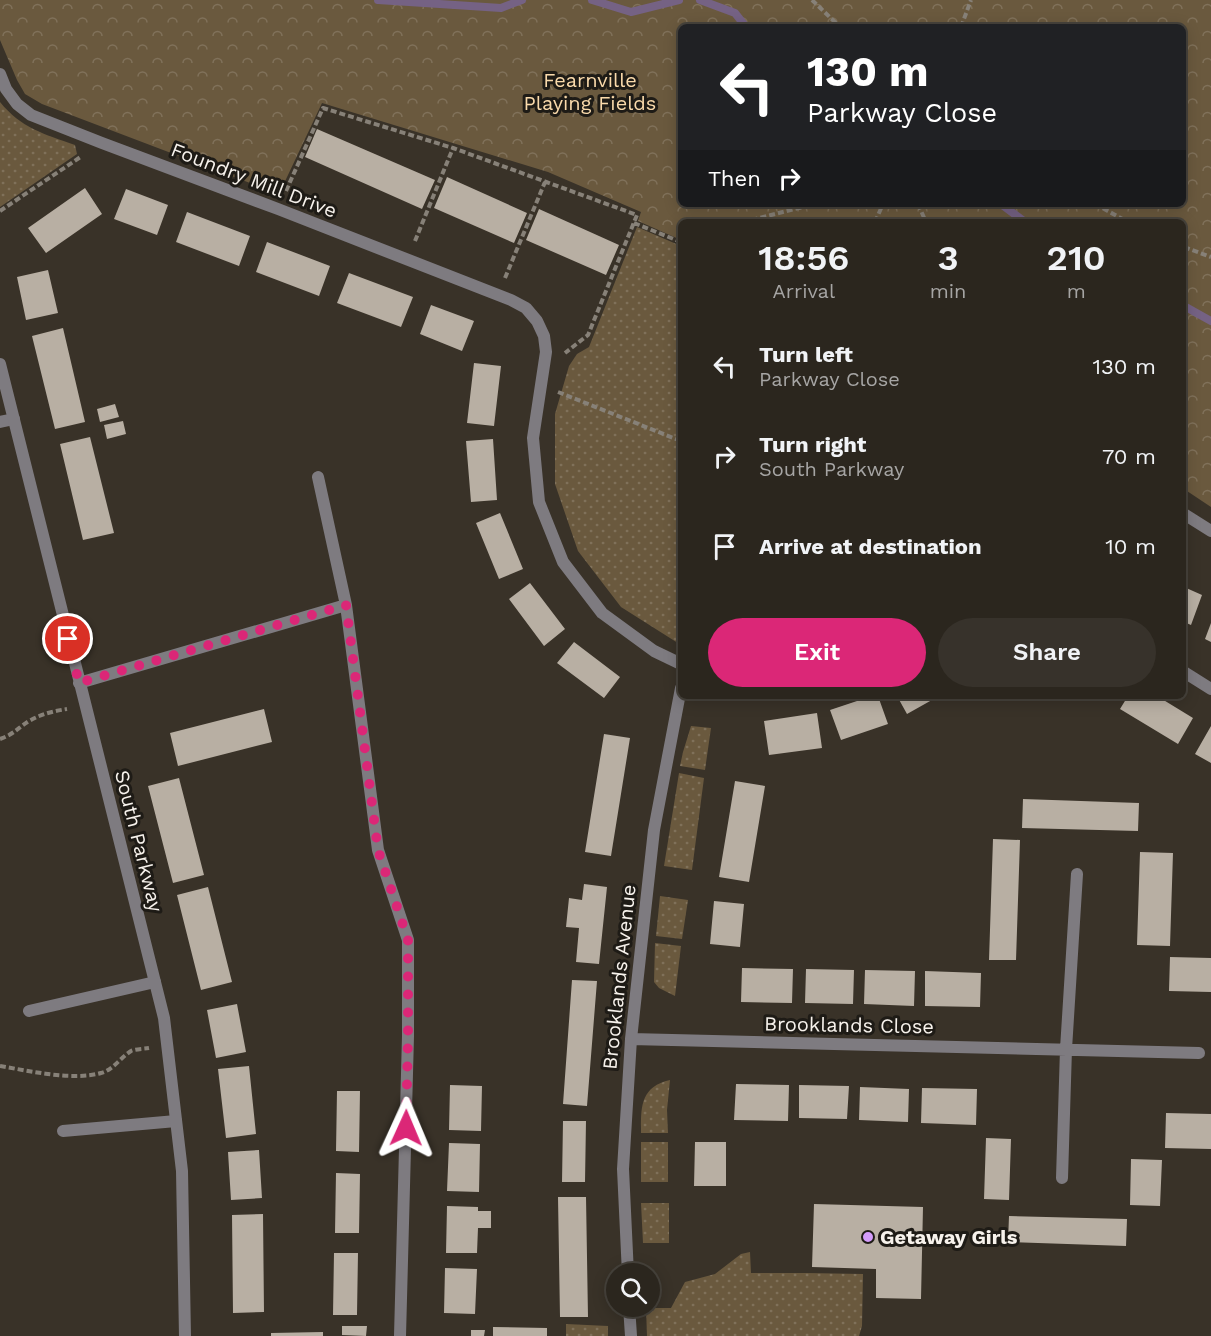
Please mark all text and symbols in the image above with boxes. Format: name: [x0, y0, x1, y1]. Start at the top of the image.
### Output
text: 130 m: [807, 47, 929, 96]
icon: left: [708, 48, 786, 126]
park label: Fearnville Playing Fields: [524, 68, 656, 115]
text: Parkway Close: [807, 97, 997, 129]
street label: Foundry Mill Drive: [168, 137, 340, 223]
icon: right: [773, 162, 806, 195]
text: Then: [708, 166, 761, 191]
text: 18:56: [758, 237, 849, 279]
text: 3: [937, 237, 959, 279]
text: 210: [1047, 237, 1106, 279]
text: Arrival: [773, 279, 835, 303]
text: min: [930, 279, 966, 303]
text: m: [1067, 279, 1086, 303]
text: Turn left: [759, 342, 853, 367]
icon: left: [708, 350, 741, 383]
text: 130 m: [1092, 354, 1156, 379]
text: Parkway Close: [759, 367, 900, 391]
text: Turn right: [759, 432, 866, 457]
icon: right: [708, 440, 741, 473]
text: 70 m: [1102, 444, 1156, 469]
text: South Parkway: [759, 457, 904, 481]
icon: arrive: [708, 530, 741, 563]
text: Arrive at destination: [759, 534, 982, 559]
text: 10 m: [1105, 534, 1156, 559]
pin: [42, 613, 93, 664]
button: Exit: [708, 618, 926, 687]
button: Share: [938, 618, 1156, 687]
icon: arrive: [51, 622, 84, 655]
street label: South Parkway: [110, 768, 168, 915]
street label: Brooklands Avenue: [597, 883, 641, 1071]
street label: Brooklands Close: [764, 1012, 934, 1038]
position arrow: [374, 1096, 438, 1160]
place label: Getaway Girls: [880, 1225, 1018, 1249]
marker: Getaway Girls: [861, 1230, 875, 1244]
map controls: [606, 1263, 660, 1317]
button: search: [606, 1263, 660, 1317]

